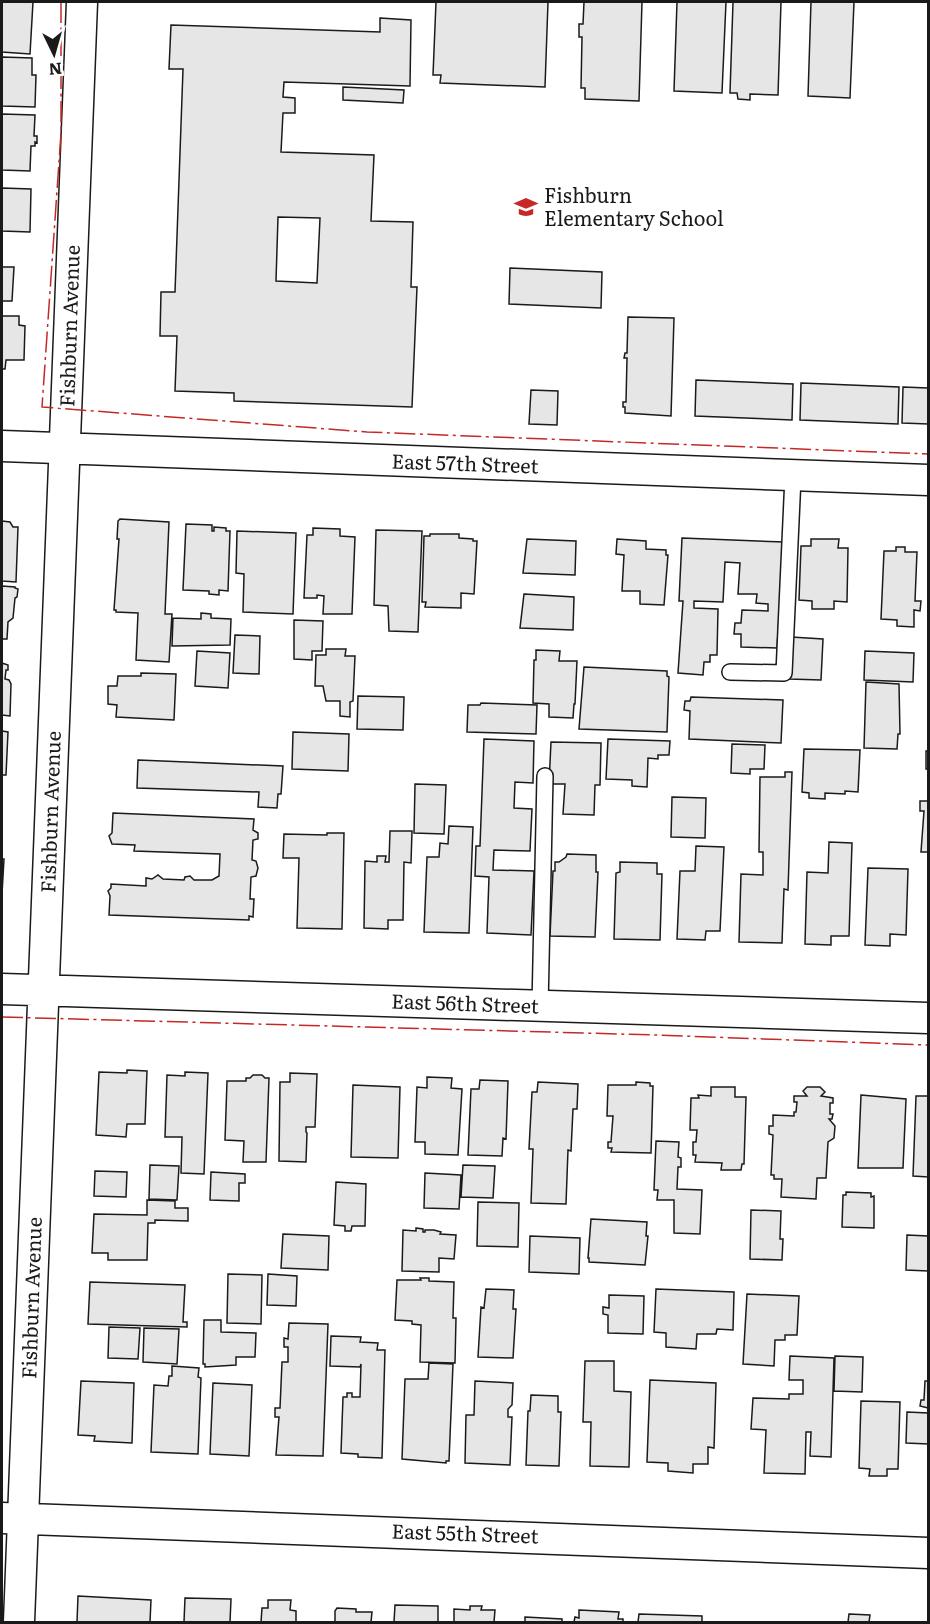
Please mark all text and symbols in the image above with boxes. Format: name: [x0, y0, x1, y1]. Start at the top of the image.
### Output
north arrow: [24, 24, 84, 84]
text: N: [48, 57, 63, 82]
place label: Fishburn Elementary School: [544, 179, 724, 232]
school or university icon: Fishburn Elementary School: [513, 194, 539, 220]
street label: Fishburn Avenue: [50, 244, 86, 407]
street label: East 57th Street: [391, 444, 539, 480]
street label: Fishburn Avenue: [31, 730, 67, 893]
street label: East 56th Street: [391, 984, 539, 1020]
street label: Fishburn Avenue: [12, 1216, 48, 1379]
street label: East 55th Street: [391, 1514, 539, 1550]

